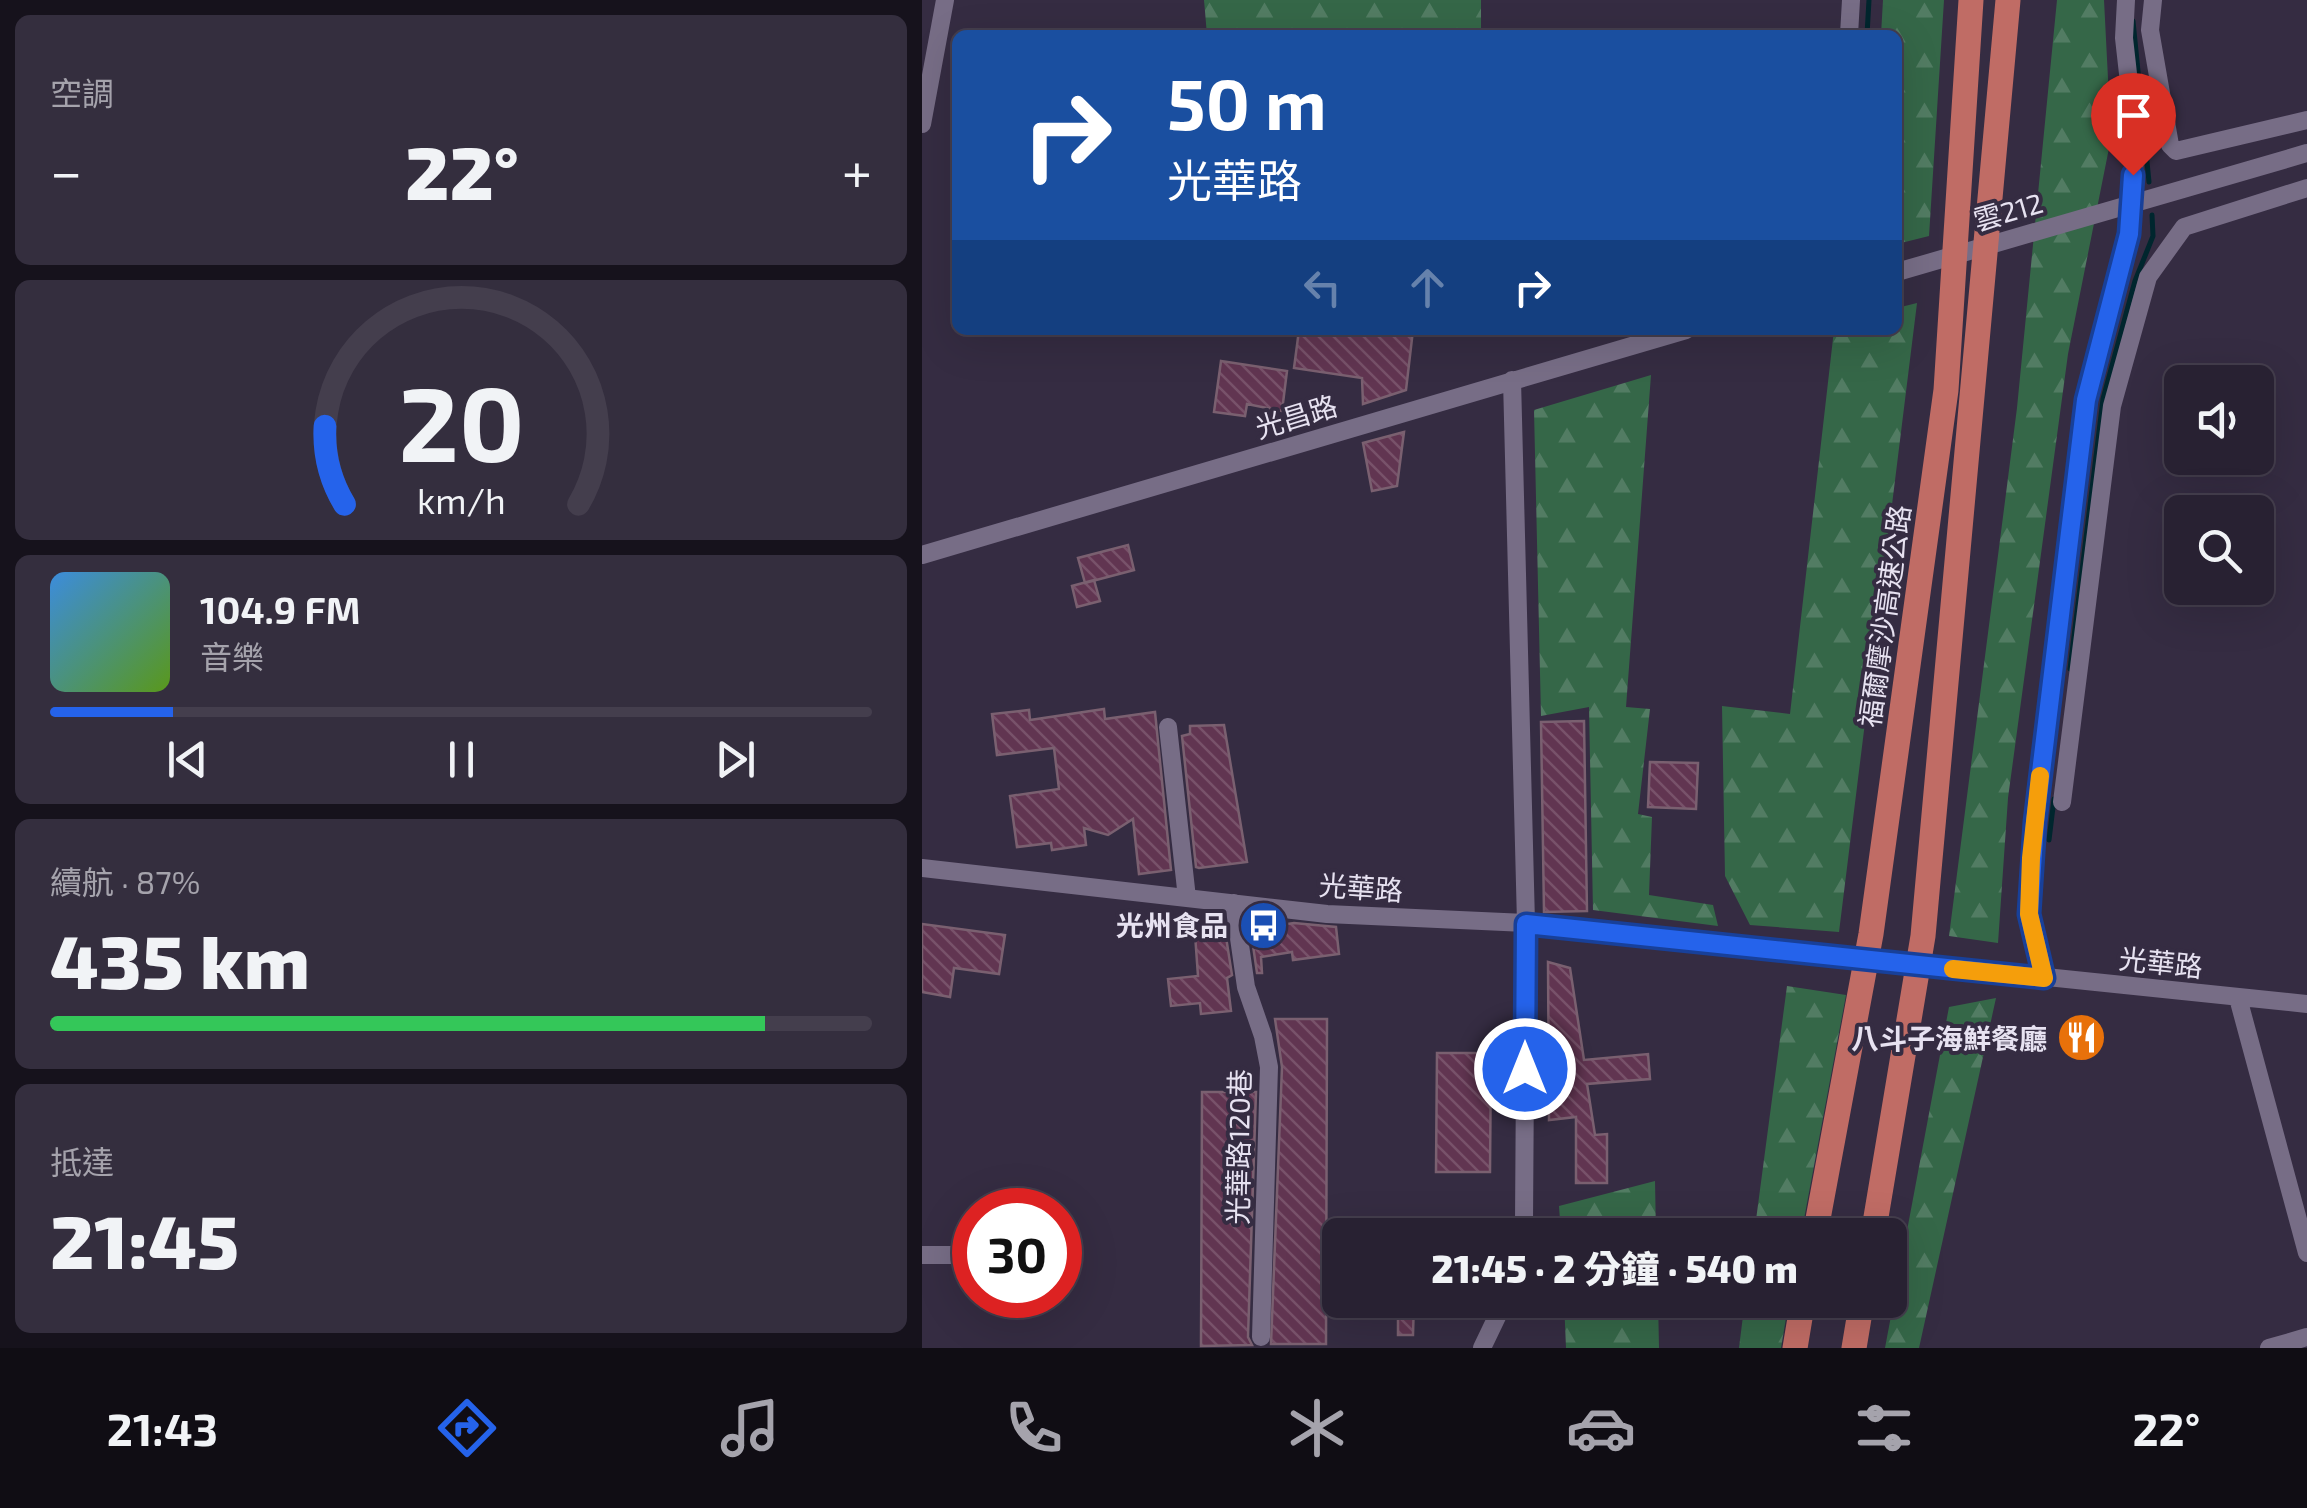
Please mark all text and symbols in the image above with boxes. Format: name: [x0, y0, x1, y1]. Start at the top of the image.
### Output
text: 50 m: [1167, 60, 1327, 144]
icon: right: [1002, 70, 1132, 200]
text: 空調: [50, 73, 114, 111]
pin: [2091, 73, 2176, 176]
icon: arrive: [2106, 88, 2161, 143]
text: 22°: [405, 125, 519, 215]
text: −: [50, 137, 82, 203]
text: +: [842, 137, 872, 203]
text: 光華路: [1167, 152, 1302, 206]
street label: 雲212: [1969, 185, 2047, 237]
icon: left: [1295, 260, 1350, 315]
icon: ahead: [1400, 260, 1455, 315]
icon: right: [1505, 260, 1560, 315]
text: 20: [398, 358, 524, 483]
map controls: [2164, 365, 2274, 605]
button: sound: [2164, 365, 2274, 475]
street label: 光昌路: [1251, 387, 1341, 445]
text: km/h: [417, 478, 505, 521]
button: search: [2164, 495, 2274, 605]
street label: 福爾摩沙高速公路: [1852, 503, 1916, 729]
text: 104.9 FM: [200, 586, 360, 632]
text: 音樂: [200, 637, 264, 675]
icon: previous: [160, 732, 215, 787]
icon: pause: [434, 732, 489, 787]
icon: next: [708, 732, 763, 787]
text: 續航 · 87%: [50, 862, 200, 900]
street label: 光華路: [1318, 867, 1404, 907]
bus stop icon: 光州食品: [1237, 899, 1289, 951]
place label: 光州食品: [1116, 908, 1228, 942]
text: 435 km: [50, 914, 310, 1004]
street label: 光華路: [2117, 941, 2205, 983]
restaurant icon: 八斗子海鮮餐廳: [2056, 1012, 2108, 1064]
position arrow: [1473, 1017, 1577, 1121]
place label: 八斗子海鮮餐廳: [1851, 1021, 2047, 1055]
street label: 光華路120巷: [1220, 1069, 1256, 1225]
text: 抵達: [50, 1142, 114, 1180]
speed limit sign: 30: [952, 1188, 1082, 1318]
text: 21:45: [50, 1194, 239, 1284]
text: 21:45 · 2 分鐘 · 540 m: [1431, 1245, 1798, 1291]
icon: directions: [432, 1393, 502, 1463]
icon: music: [715, 1393, 785, 1463]
icon: phone: [999, 1393, 1069, 1463]
icon: climate: [1282, 1393, 1352, 1463]
icon: car: [1566, 1393, 1636, 1463]
icon: filters: [1849, 1393, 1919, 1463]
text: 21:43: [107, 1401, 218, 1455]
text: 22°: [2132, 1401, 2200, 1455]

